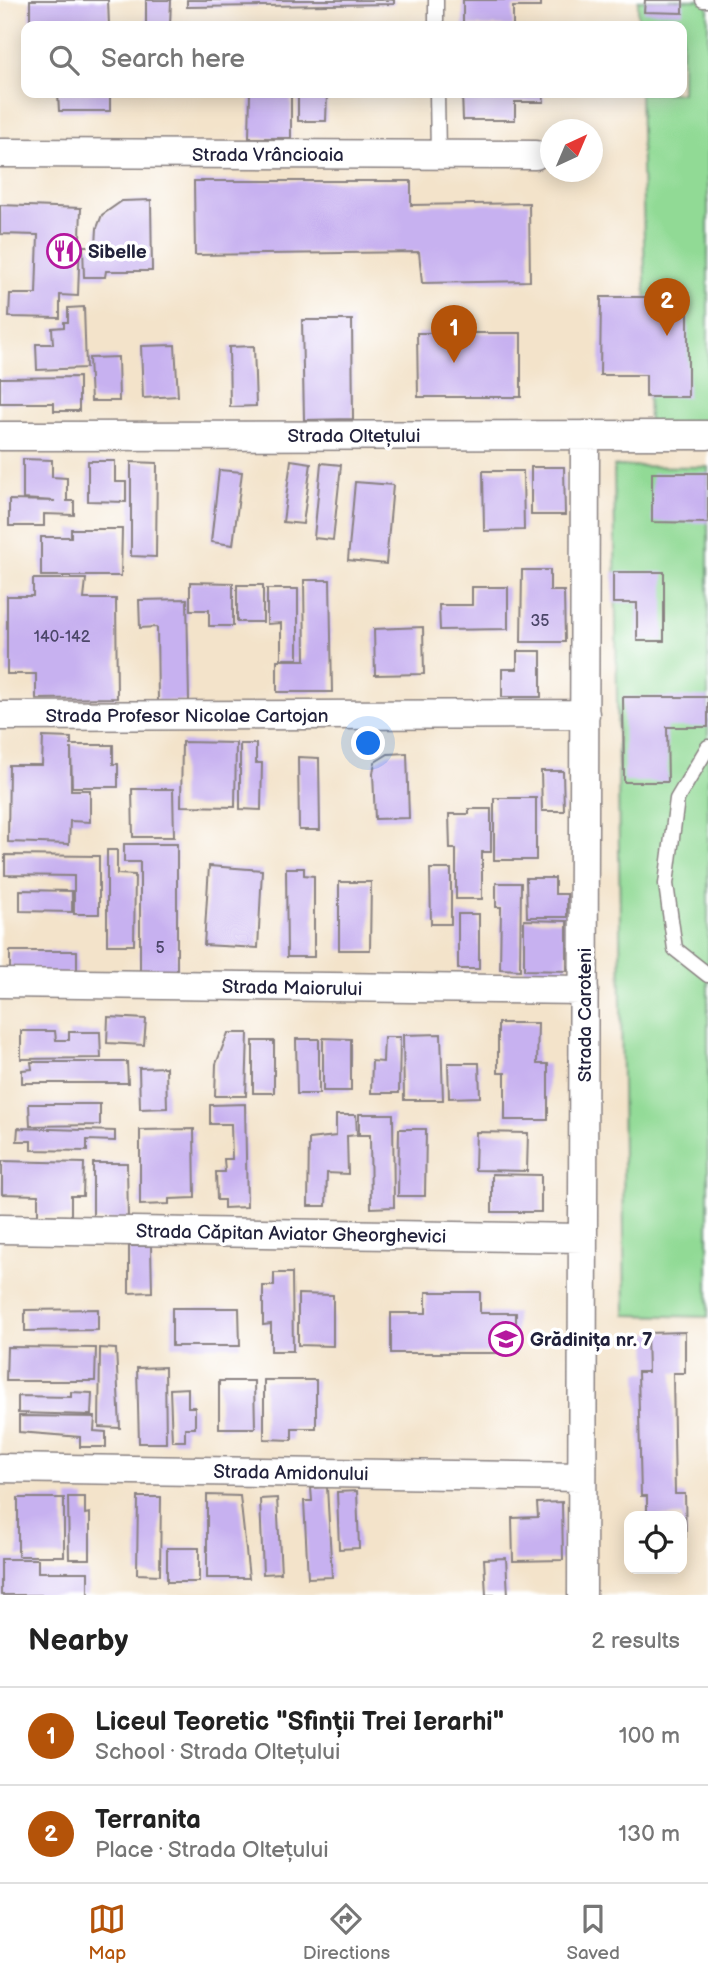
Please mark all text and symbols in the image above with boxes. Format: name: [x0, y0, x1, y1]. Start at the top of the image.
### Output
search box: [21, 21, 687, 98]
icon: search: [45, 41, 83, 79]
text: Search here: [101, 44, 245, 75]
north arrow: [540, 119, 603, 182]
street label: Strada Vrâncioaia: [192, 144, 344, 167]
restaurant icon: Sibelle: [45, 232, 83, 270]
place label: Sibelle: [88, 241, 147, 264]
pin: 2: [644, 278, 690, 336]
pin: 1: [431, 305, 477, 363]
street label: Strada Oltețului: [288, 425, 420, 448]
house number: 35: [530, 612, 550, 631]
house number: 140-142: [34, 628, 91, 647]
street label: Strada Profesor Nicolae Cartojan: [46, 705, 328, 728]
your location: [351, 726, 385, 760]
house number: 5: [155, 939, 165, 958]
street label: Strada Caroteni: [574, 948, 597, 1082]
street label: Strada Maiorului: [222, 976, 362, 1001]
street label: Strada Căpitan Aviator Gheorghevici: [136, 1220, 446, 1249]
school or university icon: Grădinița nr. 7: [487, 1320, 525, 1358]
place label: Grădinița nr. 7: [530, 1329, 653, 1352]
street label: Strada Amidonului: [213, 1461, 369, 1486]
map controls: [624, 1511, 687, 1574]
button: locate: [624, 1511, 687, 1574]
text: Nearby: [28, 1623, 128, 1659]
text: 2 results: [591, 1627, 680, 1655]
text: Liceul Teoretic "Sfinții Trei Ierarhi": [95, 1707, 504, 1738]
text: 1: [46, 1722, 56, 1750]
text: 100 m: [619, 1722, 680, 1750]
text: School · Strada Oltețului: [95, 1738, 340, 1766]
text: Terranita: [95, 1805, 201, 1836]
text: 2: [44, 1820, 58, 1848]
text: 130 m: [618, 1820, 680, 1848]
text: Place · Strada Oltețului: [95, 1836, 329, 1864]
tab: Map: [88, 1900, 126, 1965]
tab: Directions: [303, 1900, 390, 1965]
tab: Saved: [566, 1900, 620, 1965]

